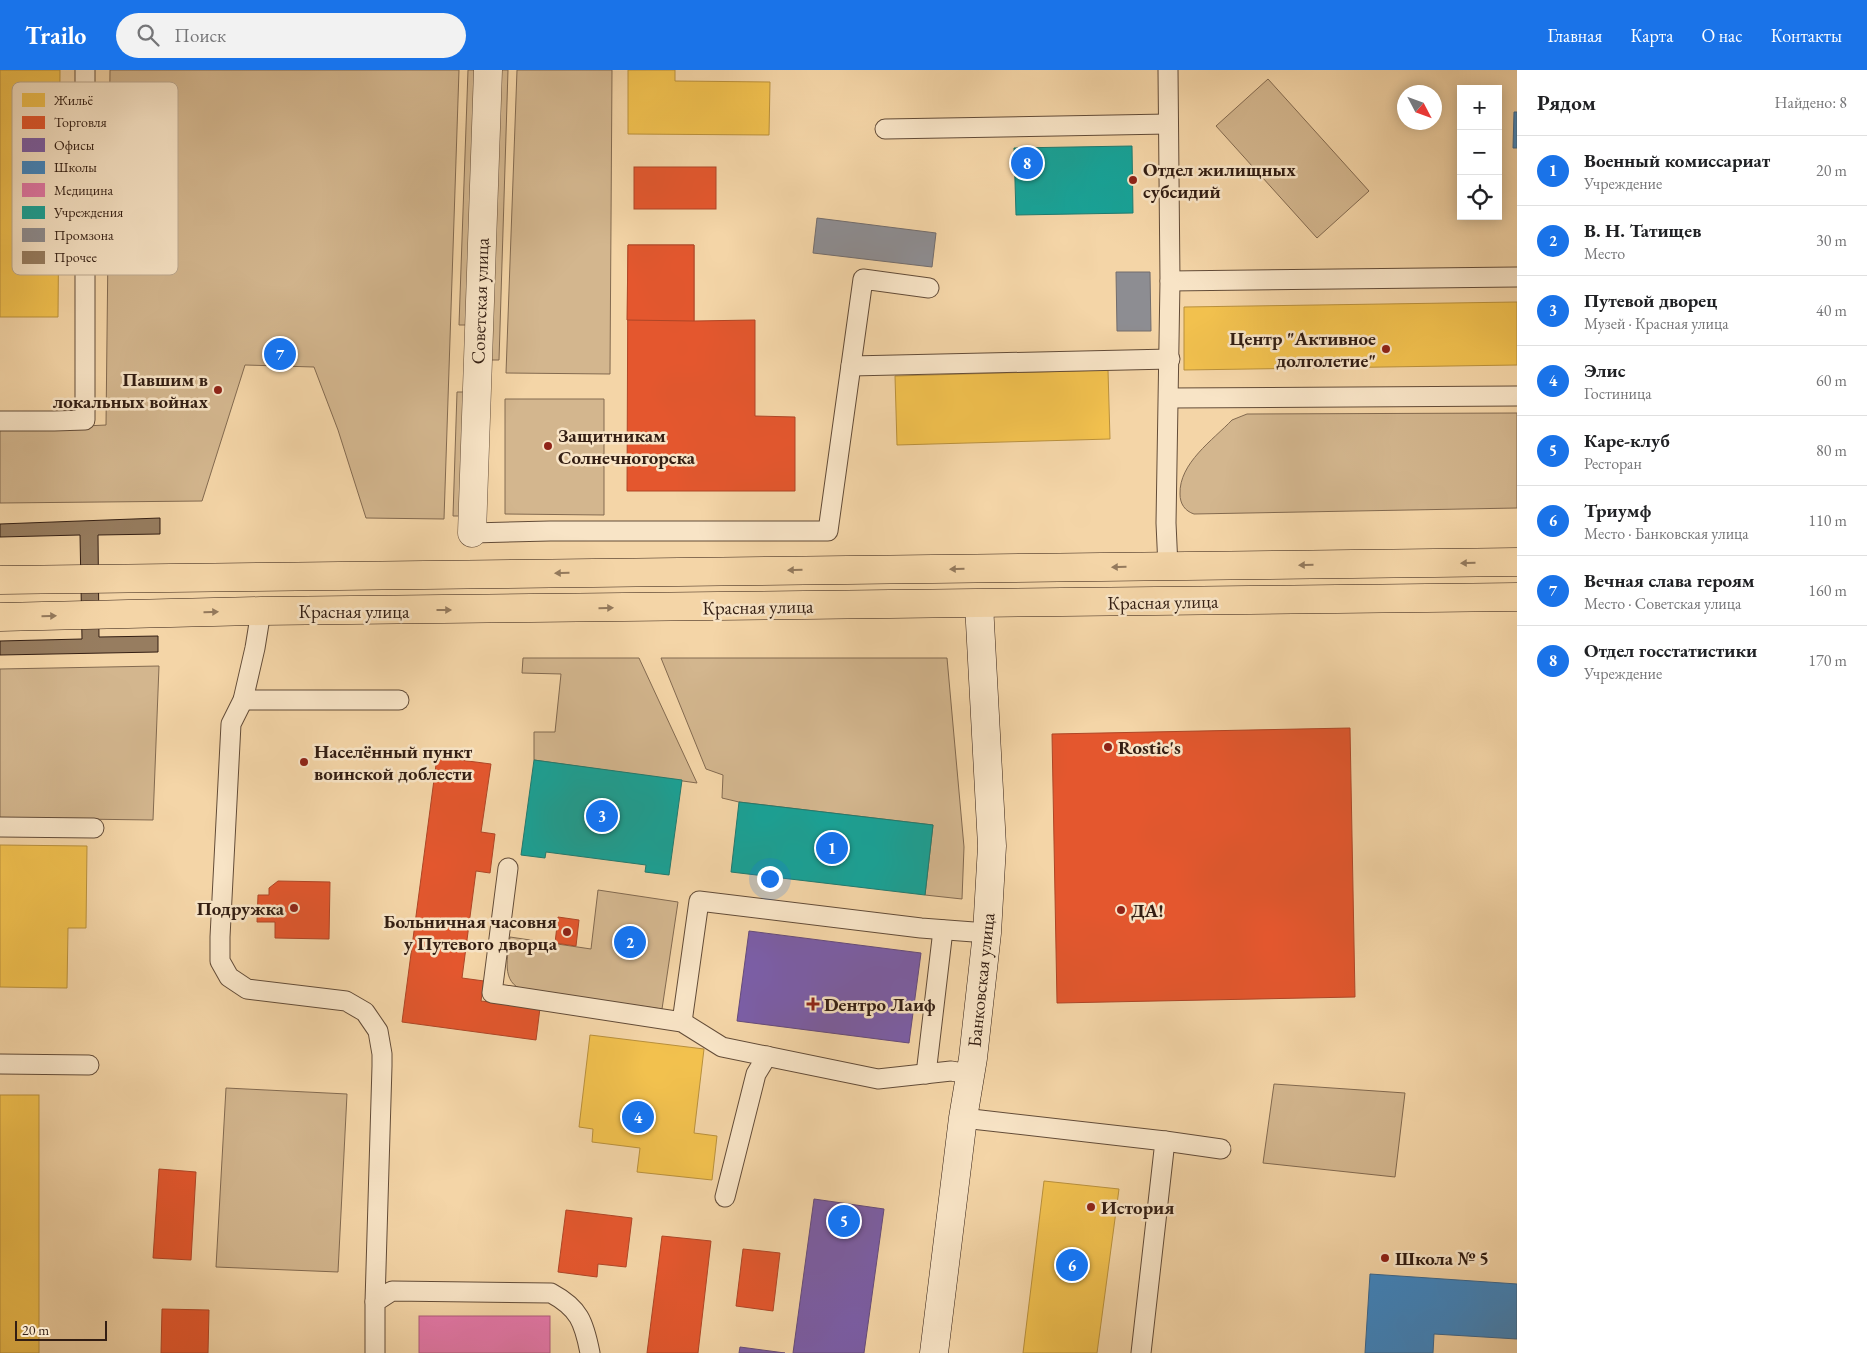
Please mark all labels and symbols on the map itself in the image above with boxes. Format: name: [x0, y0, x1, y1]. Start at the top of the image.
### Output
legend: [12, 82, 178, 275]
north arrow: [1397, 85, 1442, 130]
text: Жильё: [53, 91, 94, 109]
text: Торговля: [54, 113, 107, 131]
text: Офисы: [54, 136, 95, 154]
pin: 8: [1011, 144, 1043, 182]
place label: Отдел жилищных субсидий: [1143, 157, 1296, 204]
text: Школы: [54, 158, 97, 176]
marker: Отдел жилищных субсидий: [1127, 174, 1139, 186]
text: Медицина: [54, 181, 113, 199]
text: Учреждения: [53, 203, 123, 221]
text: Промзона: [54, 226, 114, 244]
street label: Советская улица: [465, 237, 495, 365]
text: Прочее: [54, 248, 97, 266]
place label: Центр "Активное долголетие": [1230, 326, 1376, 373]
pin: 7: [264, 335, 296, 373]
marker: Центр "Активное долголетие": [1380, 343, 1392, 355]
place label: Павшим в локальных войнах: [53, 367, 208, 414]
marker: Павшим в локальных войнах: [212, 384, 224, 396]
place label: Защитникам Солнечногорска: [558, 423, 696, 470]
marker: Защитникам Солнечногорска: [542, 440, 554, 452]
one-way arrow: [1460, 559, 1476, 567]
one-way arrow: [1298, 561, 1314, 569]
one-way arrow: [1111, 564, 1127, 572]
one-way arrow: [949, 565, 965, 573]
one-way arrow: [786, 567, 802, 575]
one-way arrow: [554, 569, 570, 577]
street label: Красная улица: [1107, 589, 1219, 615]
street label: Красная улица: [702, 594, 814, 620]
street label: Красная улица: [298, 599, 410, 624]
one-way arrow: [598, 604, 614, 612]
one-way arrow: [436, 606, 452, 614]
one-way arrow: [203, 608, 219, 616]
one-way arrow: [41, 612, 57, 620]
place label: Rostic's: [1118, 735, 1181, 760]
place label: Населённый пункт воинской доблести: [314, 739, 473, 786]
marker: Rostic's: [1102, 741, 1114, 753]
marker: Населённый пункт воинской доблести: [298, 756, 310, 768]
pin: 3: [586, 797, 618, 835]
pin: 1: [816, 829, 848, 867]
your location: [757, 866, 783, 892]
place label: Подружка: [197, 896, 285, 921]
place label: ДА!: [1131, 898, 1164, 923]
marker: Подружка: [288, 902, 300, 914]
marker: ДА!: [1115, 904, 1127, 916]
place label: Больничная часовня у Путевого дворца: [384, 909, 558, 956]
street label: Банковская улица: [961, 911, 1001, 1049]
pin: 2: [614, 923, 646, 961]
marker: Больничная часовня у Путевого дворца: [561, 926, 573, 938]
place label: Dентро Лаиф: [824, 992, 936, 1017]
marker: Dентро Лаиф: [806, 997, 820, 1011]
pin: 4: [622, 1098, 654, 1136]
place label: История: [1101, 1195, 1174, 1220]
marker: История: [1085, 1201, 1097, 1213]
pin: 5: [828, 1202, 860, 1240]
pin: 6: [1056, 1246, 1088, 1284]
place label: Школа № 5: [1395, 1246, 1489, 1271]
marker: Школа № 5: [1379, 1252, 1391, 1264]
scale bar: [15, 1318, 108, 1341]

